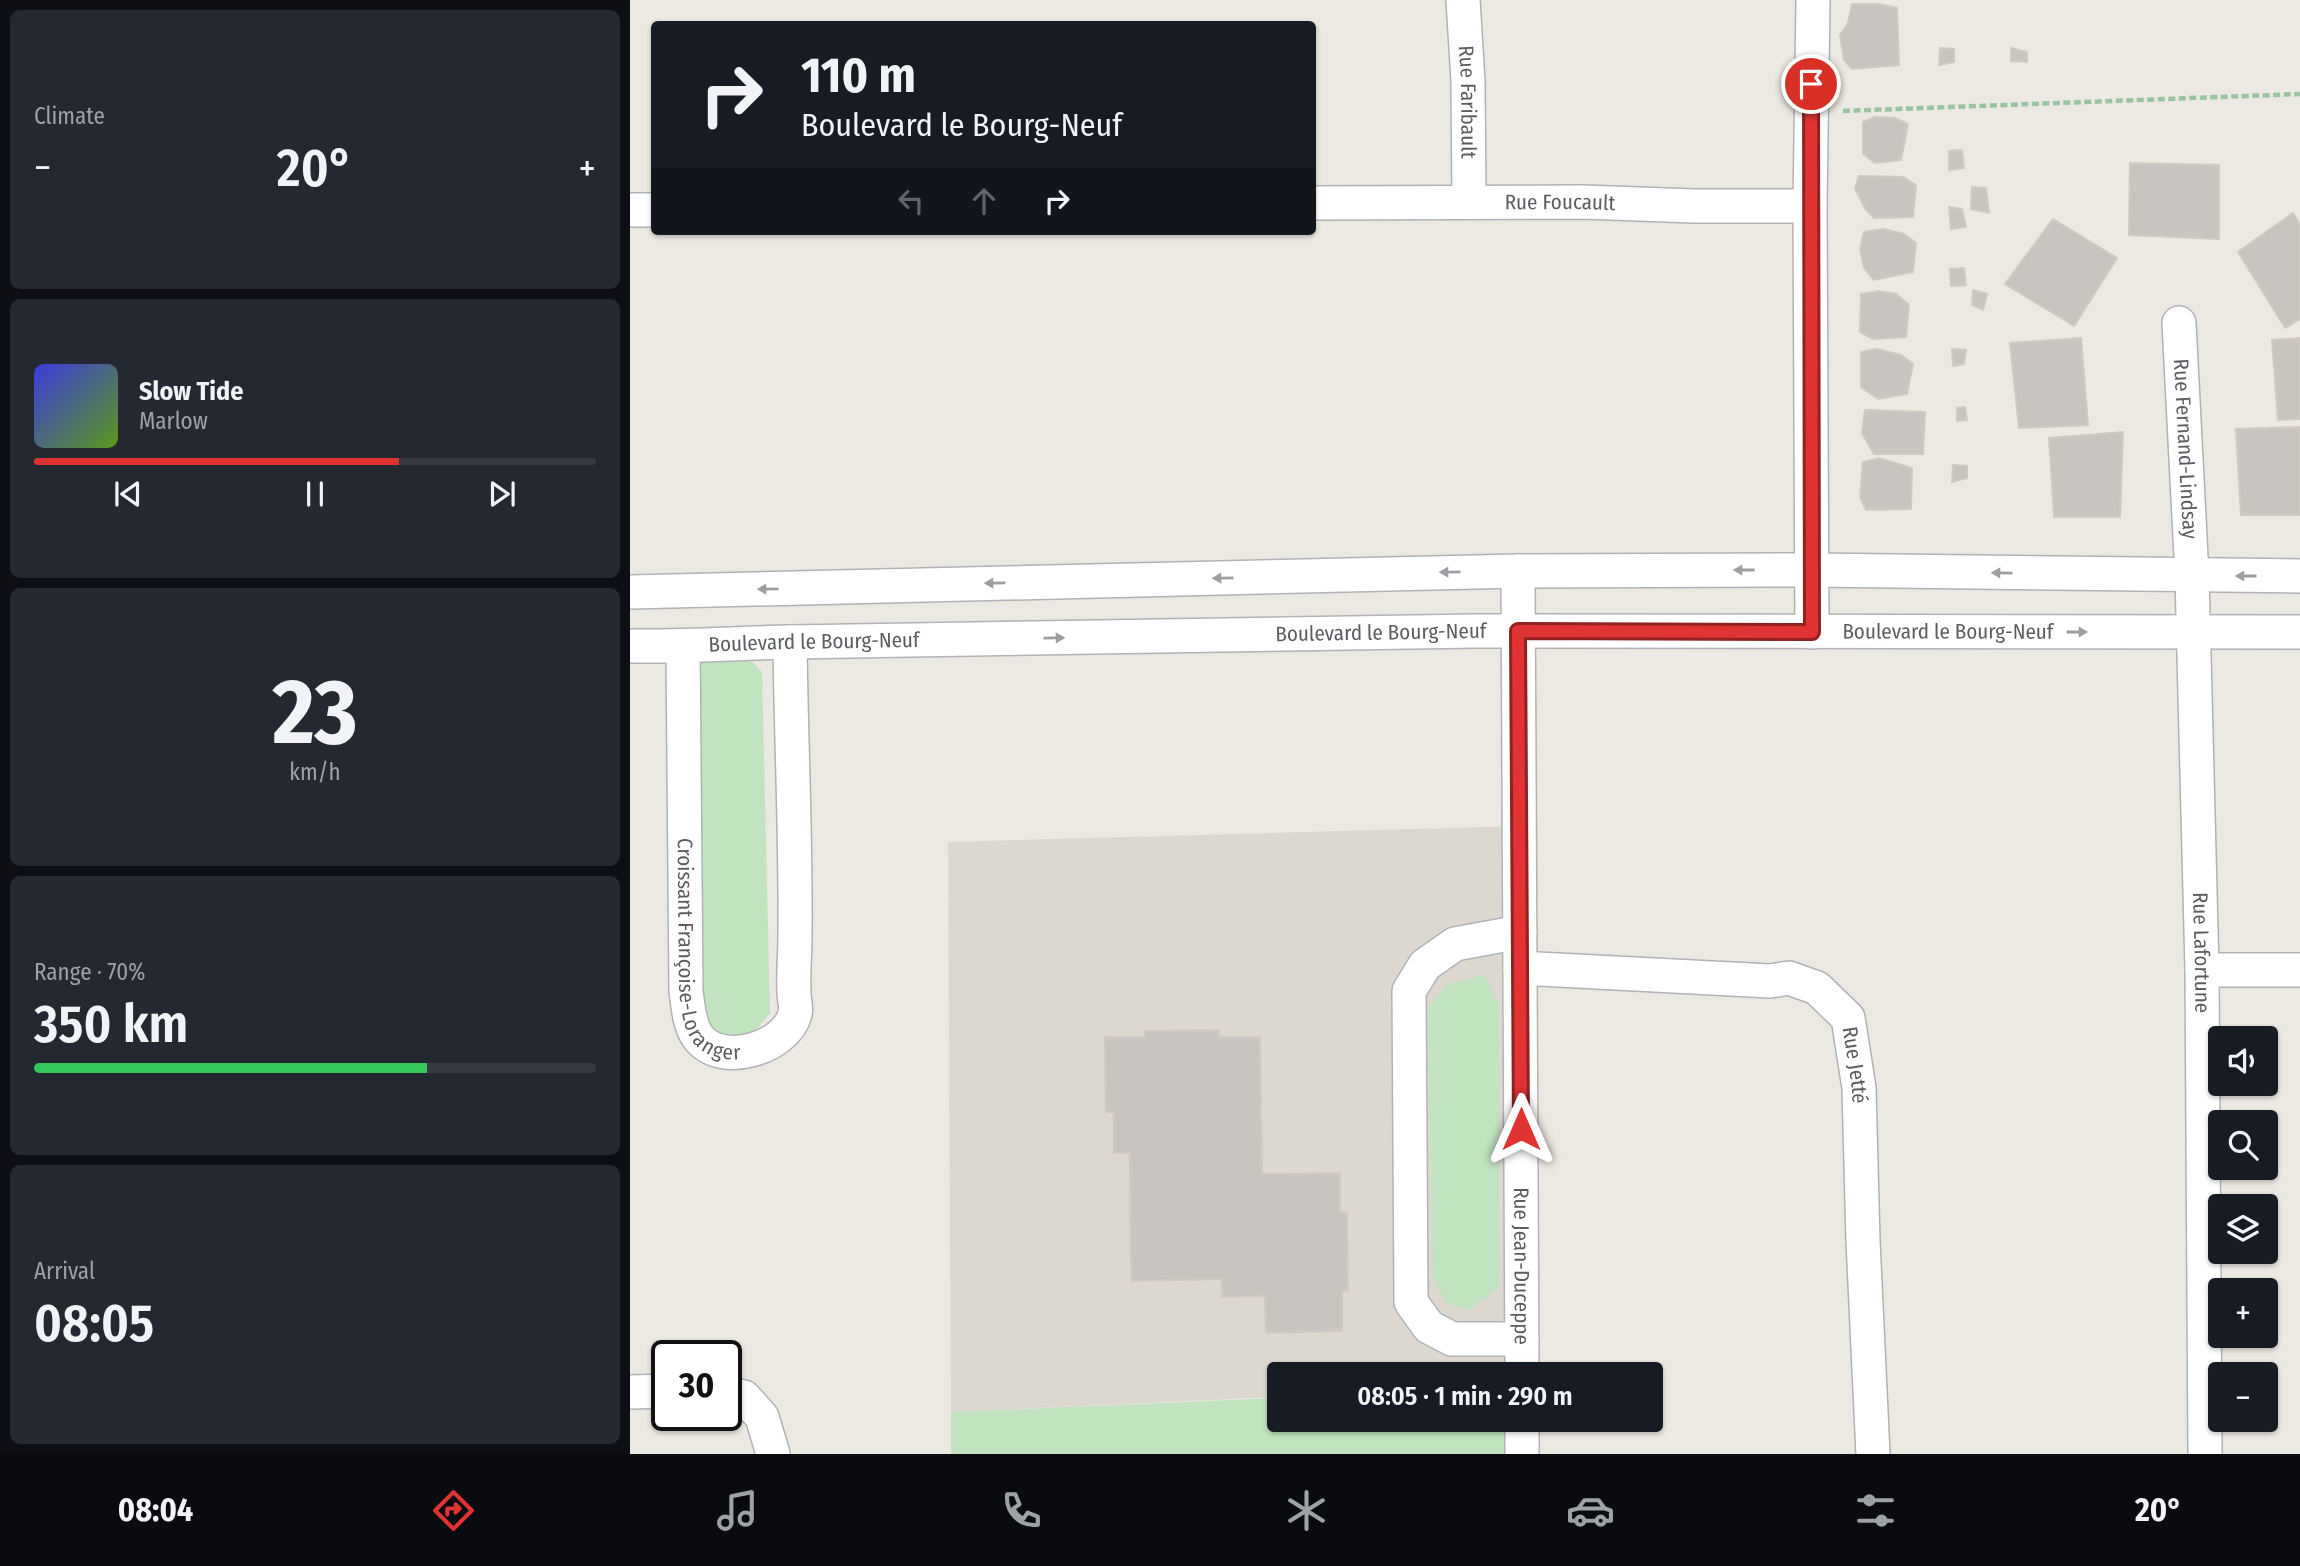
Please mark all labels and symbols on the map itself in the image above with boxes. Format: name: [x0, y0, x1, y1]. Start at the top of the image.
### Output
street label: Rue Faribault: [1453, 44, 1482, 159]
pin: [1781, 54, 1841, 114]
street label: Rue Foucault: [1505, 189, 1616, 216]
street label: Rue Fernand-Lindsay: [2168, 358, 2203, 540]
one-way arrow: [1733, 564, 1755, 576]
one-way arrow: [1439, 567, 1461, 578]
one-way arrow: [1990, 567, 2012, 579]
one-way arrow: [2235, 570, 2257, 582]
one-way arrow: [1211, 572, 1233, 584]
one-way arrow: [984, 578, 1006, 589]
one-way arrow: [756, 583, 778, 594]
street label: Boulevard le Bourg-Neuf: [1275, 618, 1488, 647]
street label: Boulevard le Bourg-Neuf: [1842, 618, 2055, 645]
one-way arrow: [2066, 626, 2088, 638]
street label: Boulevard le Bourg-Neuf: [708, 627, 921, 658]
one-way arrow: [1043, 632, 1065, 644]
street label: Croissant Françoise-Loranger: [672, 838, 742, 1066]
street label: Rue Lafortune: [2187, 892, 2215, 1013]
street label: Rue Jetté: [1837, 1025, 1872, 1104]
position arrow: [1484, 1092, 1558, 1166]
street label: Rue Jean-Duceppe: [1508, 1187, 1535, 1345]
speed limit sign: 30: [651, 1340, 742, 1431]

